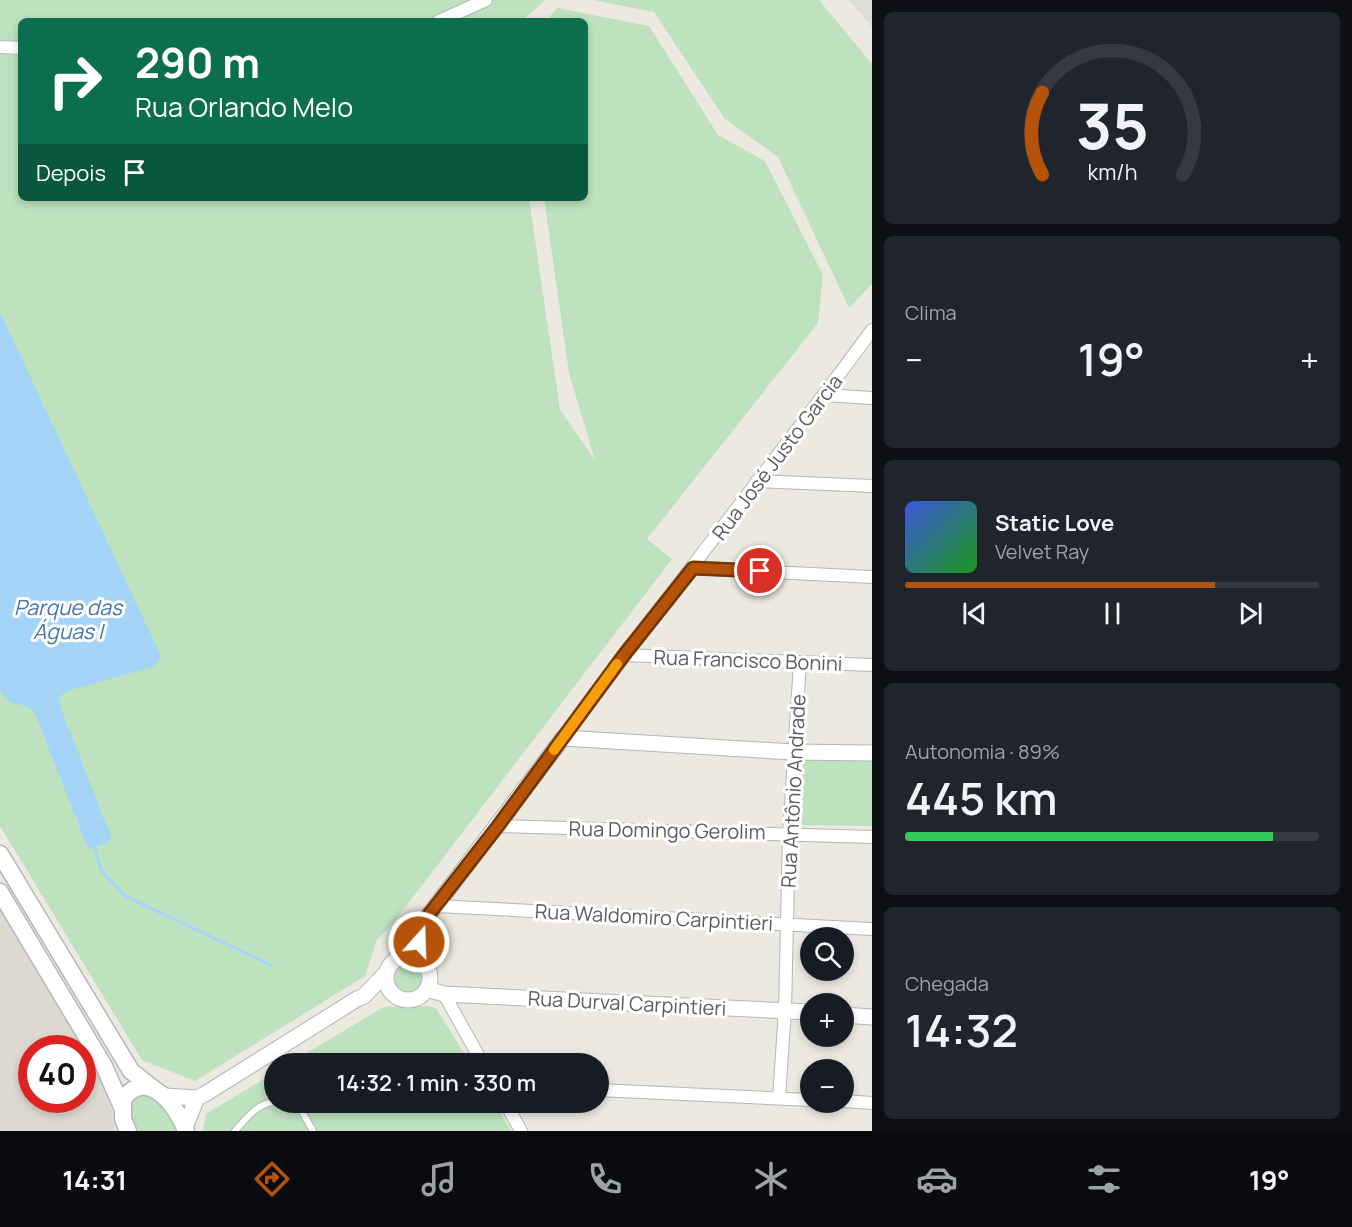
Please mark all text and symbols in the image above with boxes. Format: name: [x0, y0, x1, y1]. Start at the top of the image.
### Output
text: 290 m: [135, 33, 260, 91]
icon: right: [36, 42, 114, 120]
text: 35: [1076, 82, 1148, 168]
text: Rua Orlando Melo: [135, 88, 353, 125]
icon: arrive: [118, 156, 151, 189]
text: km/h: [1087, 157, 1137, 186]
text: Depois: [36, 158, 106, 188]
text: Clima: [905, 299, 957, 326]
text: 19°: [1078, 328, 1145, 390]
text: −: [905, 337, 923, 382]
text: +: [1300, 337, 1319, 382]
street label: Rua José Justo Garcia: [706, 369, 848, 545]
text: Static Love: [995, 508, 1114, 538]
text: Velvet Ray: [995, 538, 1089, 565]
pin: [734, 545, 785, 596]
icon: arrive: [743, 554, 776, 587]
water label: Parque das Águas I: [14, 593, 124, 645]
icon: previous: [958, 597, 991, 630]
icon: pause: [1096, 597, 1129, 630]
icon: next: [1234, 597, 1267, 630]
street label: Rua Francisco Bonini: [653, 643, 843, 677]
street label: Rua Antônio Andrade: [774, 694, 812, 888]
text: Autonomia · 89%: [905, 738, 1060, 765]
text: 445 km: [905, 767, 1058, 829]
street label: Rua Domingo Gerolim: [568, 815, 766, 845]
street label: Rua Waldomiro Carpintieri: [534, 897, 774, 937]
position arrow: [387, 910, 451, 974]
map controls: [800, 927, 854, 1113]
button: search: [800, 927, 854, 981]
text: Chegada: [905, 970, 989, 997]
street label: Rua Durval Carpintieri: [527, 984, 727, 1022]
button: +: [800, 993, 854, 1047]
text: 14:32: [905, 999, 1018, 1061]
speed limit sign: 40: [18, 1035, 96, 1113]
button: −: [800, 1059, 854, 1113]
text: 14:32 · 1 min · 330 m: [337, 1068, 536, 1098]
icon: directions: [251, 1158, 293, 1200]
icon: music: [418, 1158, 460, 1200]
icon: phone: [584, 1158, 626, 1200]
icon: climate: [750, 1158, 792, 1200]
icon: car: [916, 1158, 958, 1200]
icon: filters: [1083, 1158, 1125, 1200]
text: 14:31: [62, 1161, 127, 1198]
text: 19°: [1249, 1161, 1290, 1198]

